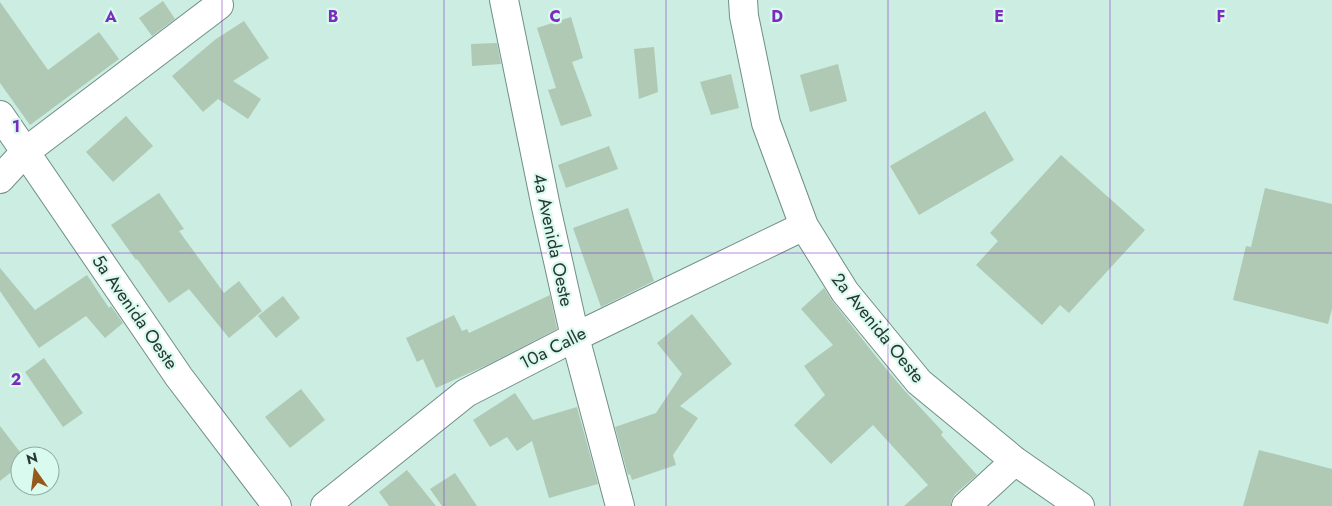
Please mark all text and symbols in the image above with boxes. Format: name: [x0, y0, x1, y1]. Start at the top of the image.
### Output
text: A: [104, 5, 117, 28]
text: B: [328, 5, 338, 28]
text: C: [549, 5, 561, 28]
text: D: [771, 5, 783, 28]
text: E: [994, 5, 1004, 28]
text: F: [1217, 5, 1225, 28]
text: 1: [12, 115, 20, 138]
street label: 4a Avenida Oeste: [526, 171, 580, 309]
street label: 5a Avenida Oeste: [86, 249, 184, 375]
street label: 2a Avenida Oeste: [825, 267, 931, 389]
street label: 10a Calle: [515, 320, 591, 376]
text: 2: [11, 368, 21, 391]
north arrow: [10, 446, 60, 496]
text: N: [24, 447, 40, 469]

